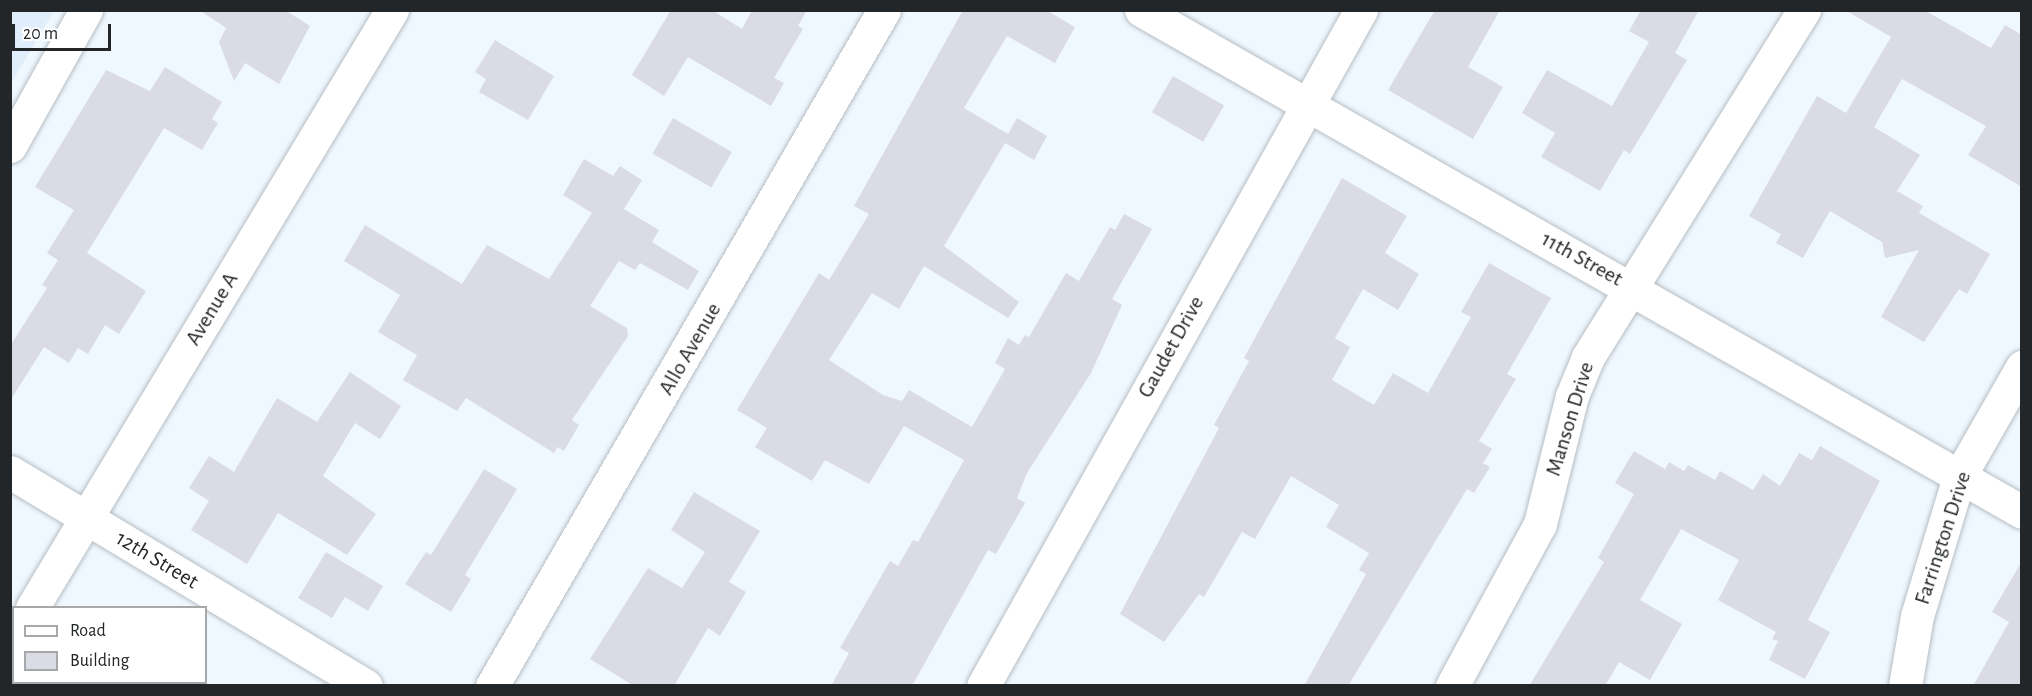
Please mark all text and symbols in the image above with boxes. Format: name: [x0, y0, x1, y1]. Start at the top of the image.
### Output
scale bar: [15, 12, 114, 50]
text: 20 m: [23, 25, 58, 43]
street label: 11th Street: [1537, 226, 1627, 292]
street label: Avenue A: [180, 268, 244, 350]
street label: Gaudet Drive: [1132, 291, 1210, 403]
street label: Allo Avenue: [653, 298, 727, 400]
street label: Manson Drive: [1540, 359, 1600, 479]
street label: Farrington Drive: [1909, 468, 1977, 608]
street label: 12th Street: [111, 525, 203, 595]
legend: [12, 606, 207, 684]
text: Road: [70, 622, 106, 640]
text: Building: [70, 652, 129, 670]

